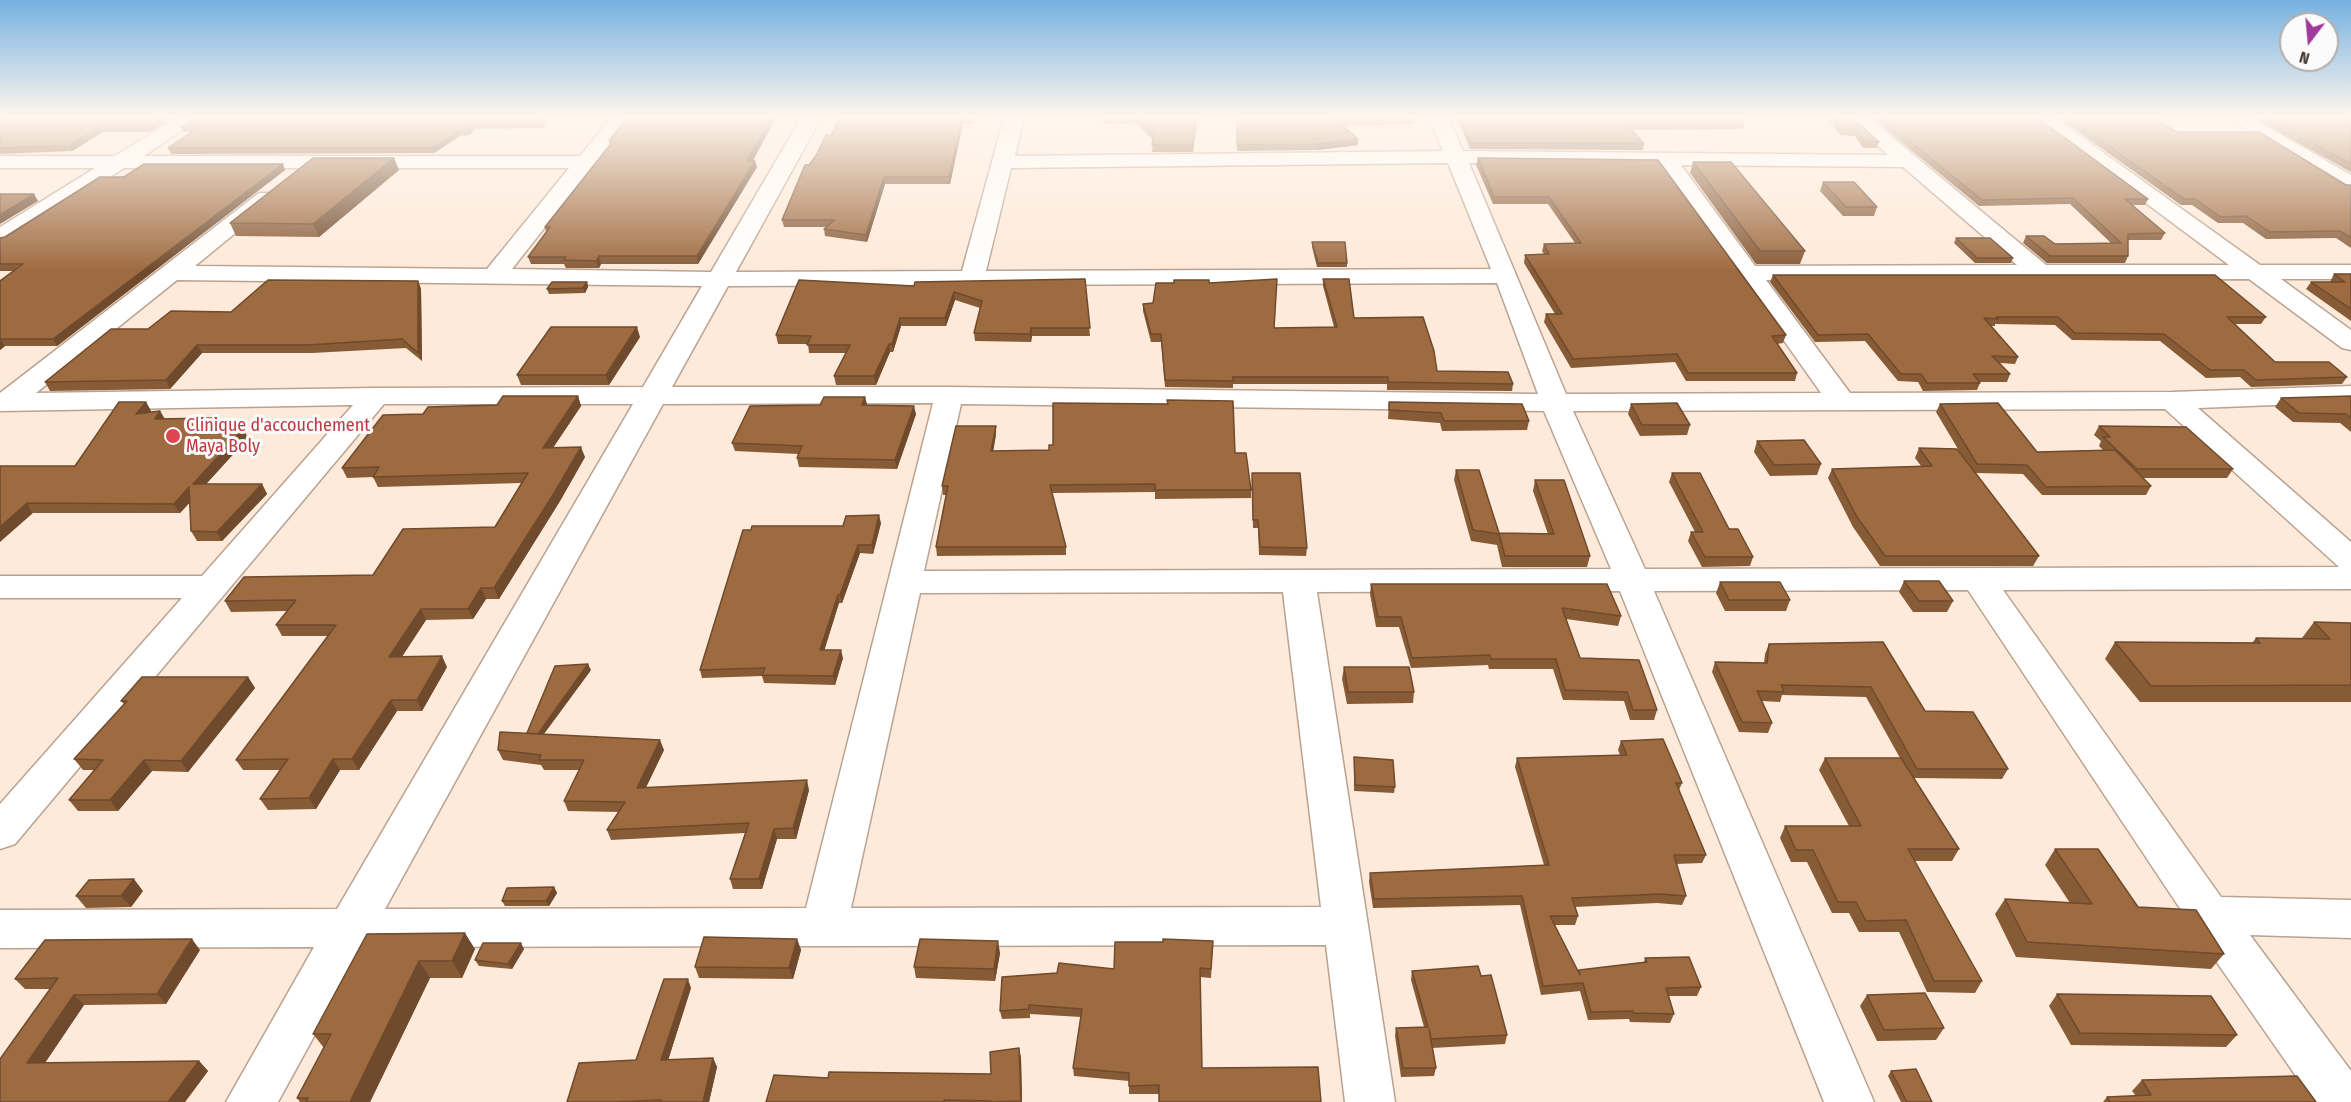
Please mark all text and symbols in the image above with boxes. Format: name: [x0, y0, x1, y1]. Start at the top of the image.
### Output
north arrow: [2279, 12, 2339, 72]
text: N: [2297, 47, 2312, 68]
place label: Clinique d'accouchement Maya Boly: [186, 415, 370, 458]
marker: Clinique d'accouchement Maya Boly: [164, 427, 182, 445]

